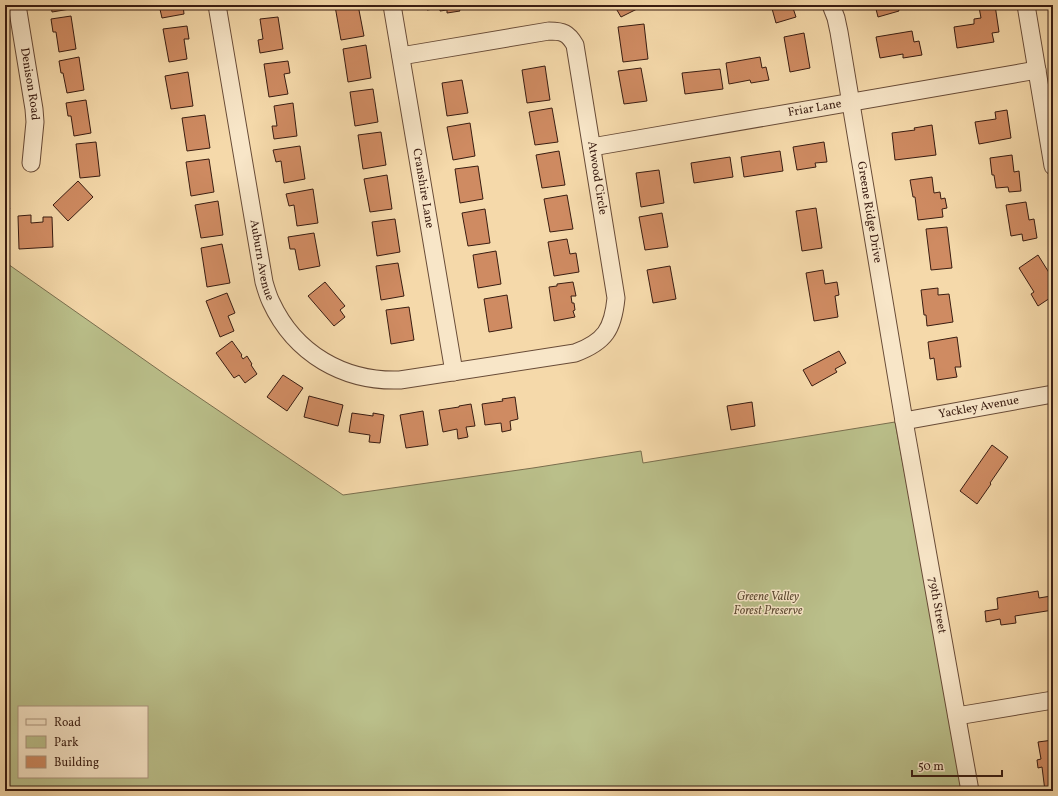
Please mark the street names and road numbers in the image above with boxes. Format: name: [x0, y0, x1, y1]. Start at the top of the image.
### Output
street label: Denison Road: [16, 46, 43, 121]
street label: Friar Lane: [787, 96, 843, 121]
street label: Atwood Circle: [583, 140, 611, 216]
street label: Cranshire Lane: [408, 147, 438, 230]
street label: Greene Ridge Drive: [853, 160, 886, 265]
street label: Auburn Avenue: [246, 218, 278, 304]
street label: Yackley Avenue: [937, 392, 1021, 423]
street label: 79th Street: [924, 576, 950, 635]

